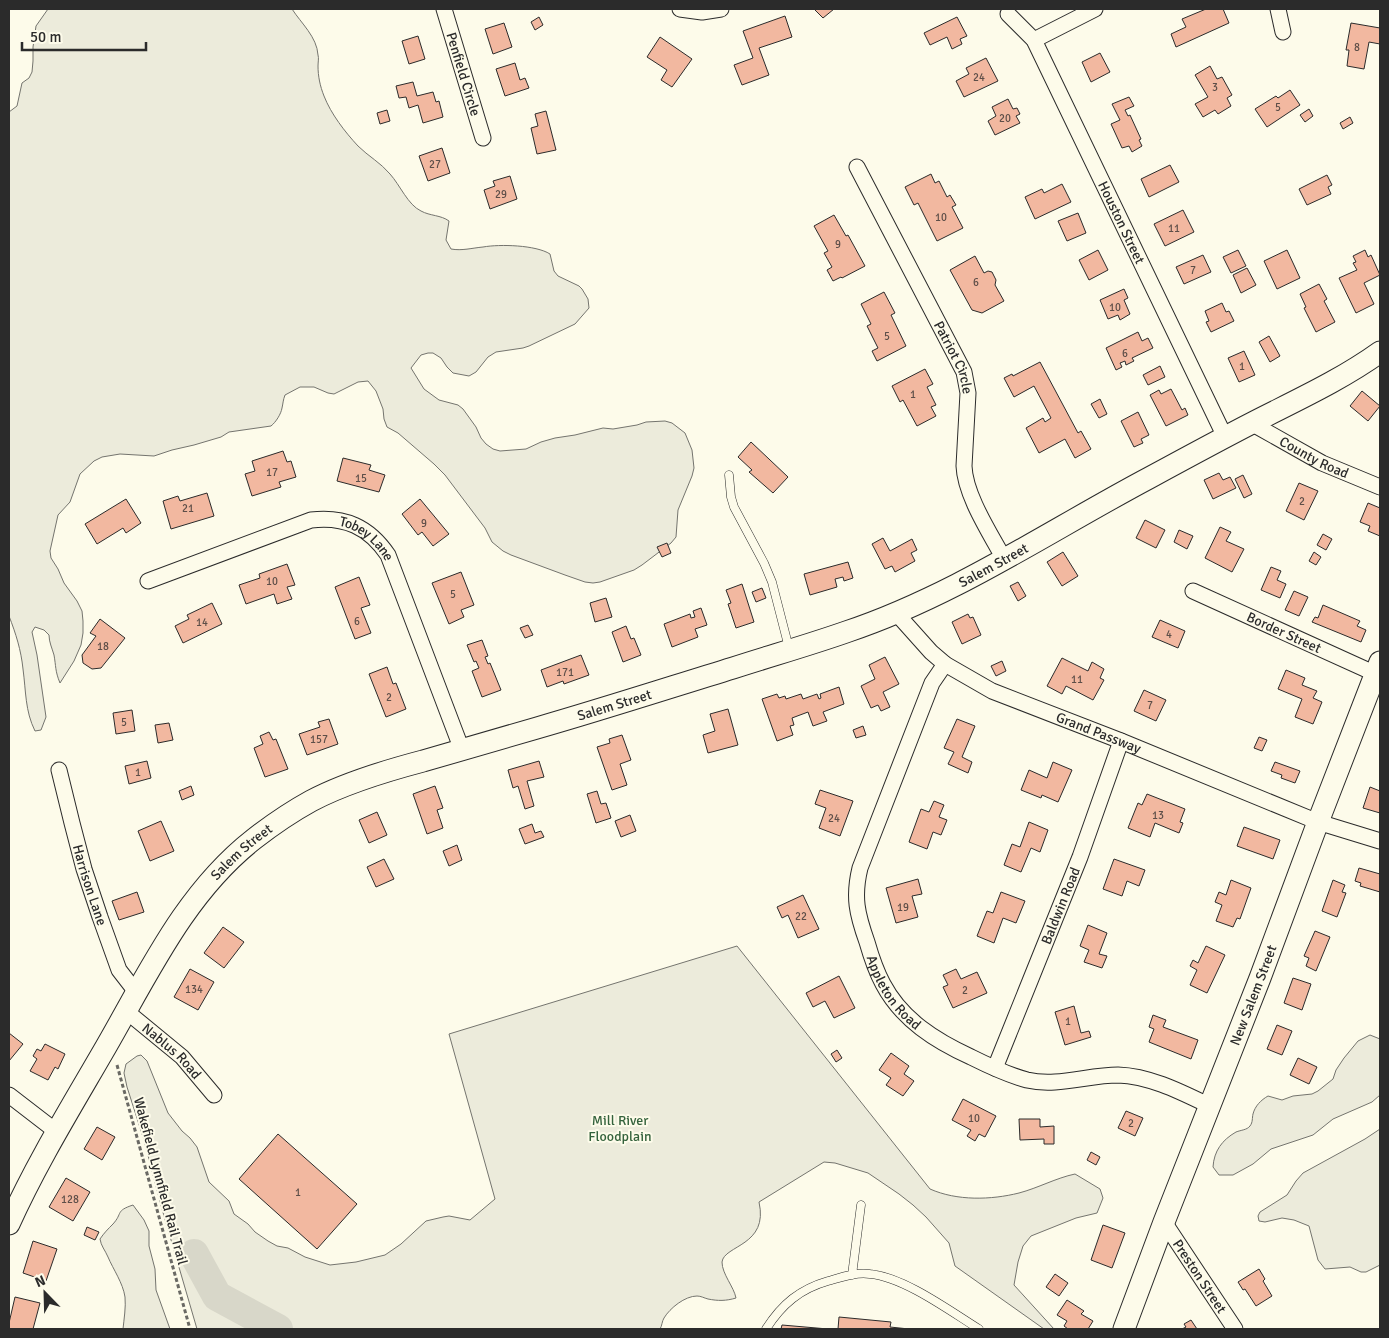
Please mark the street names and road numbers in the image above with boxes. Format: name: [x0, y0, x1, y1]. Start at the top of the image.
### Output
street label: Penfield Circle: [443, 30, 484, 118]
street label: Houston Street: [1094, 178, 1148, 267]
street label: Patriot Circle: [930, 318, 976, 395]
street label: County Road: [1276, 433, 1351, 482]
street label: Tobey Lane: [338, 513, 397, 563]
street label: Salem Street: [956, 540, 1031, 591]
street label: Border Street: [1244, 608, 1324, 657]
street label: Salem Street: [575, 686, 654, 725]
street label: Grand Passway: [1054, 709, 1144, 757]
street label: Salem Street: [207, 820, 276, 884]
street label: Harrison Lane: [69, 843, 110, 928]
street label: Baldwin Road: [1038, 865, 1084, 947]
street label: New Salem Street: [1226, 943, 1281, 1048]
street label: Appleton Road: [863, 953, 924, 1034]
street label: Nablus Road: [139, 1020, 205, 1083]
street label: Wakefield Lynnfield Rail Trail: [130, 1095, 191, 1267]
street label: Preston Street: [1169, 1236, 1230, 1317]

